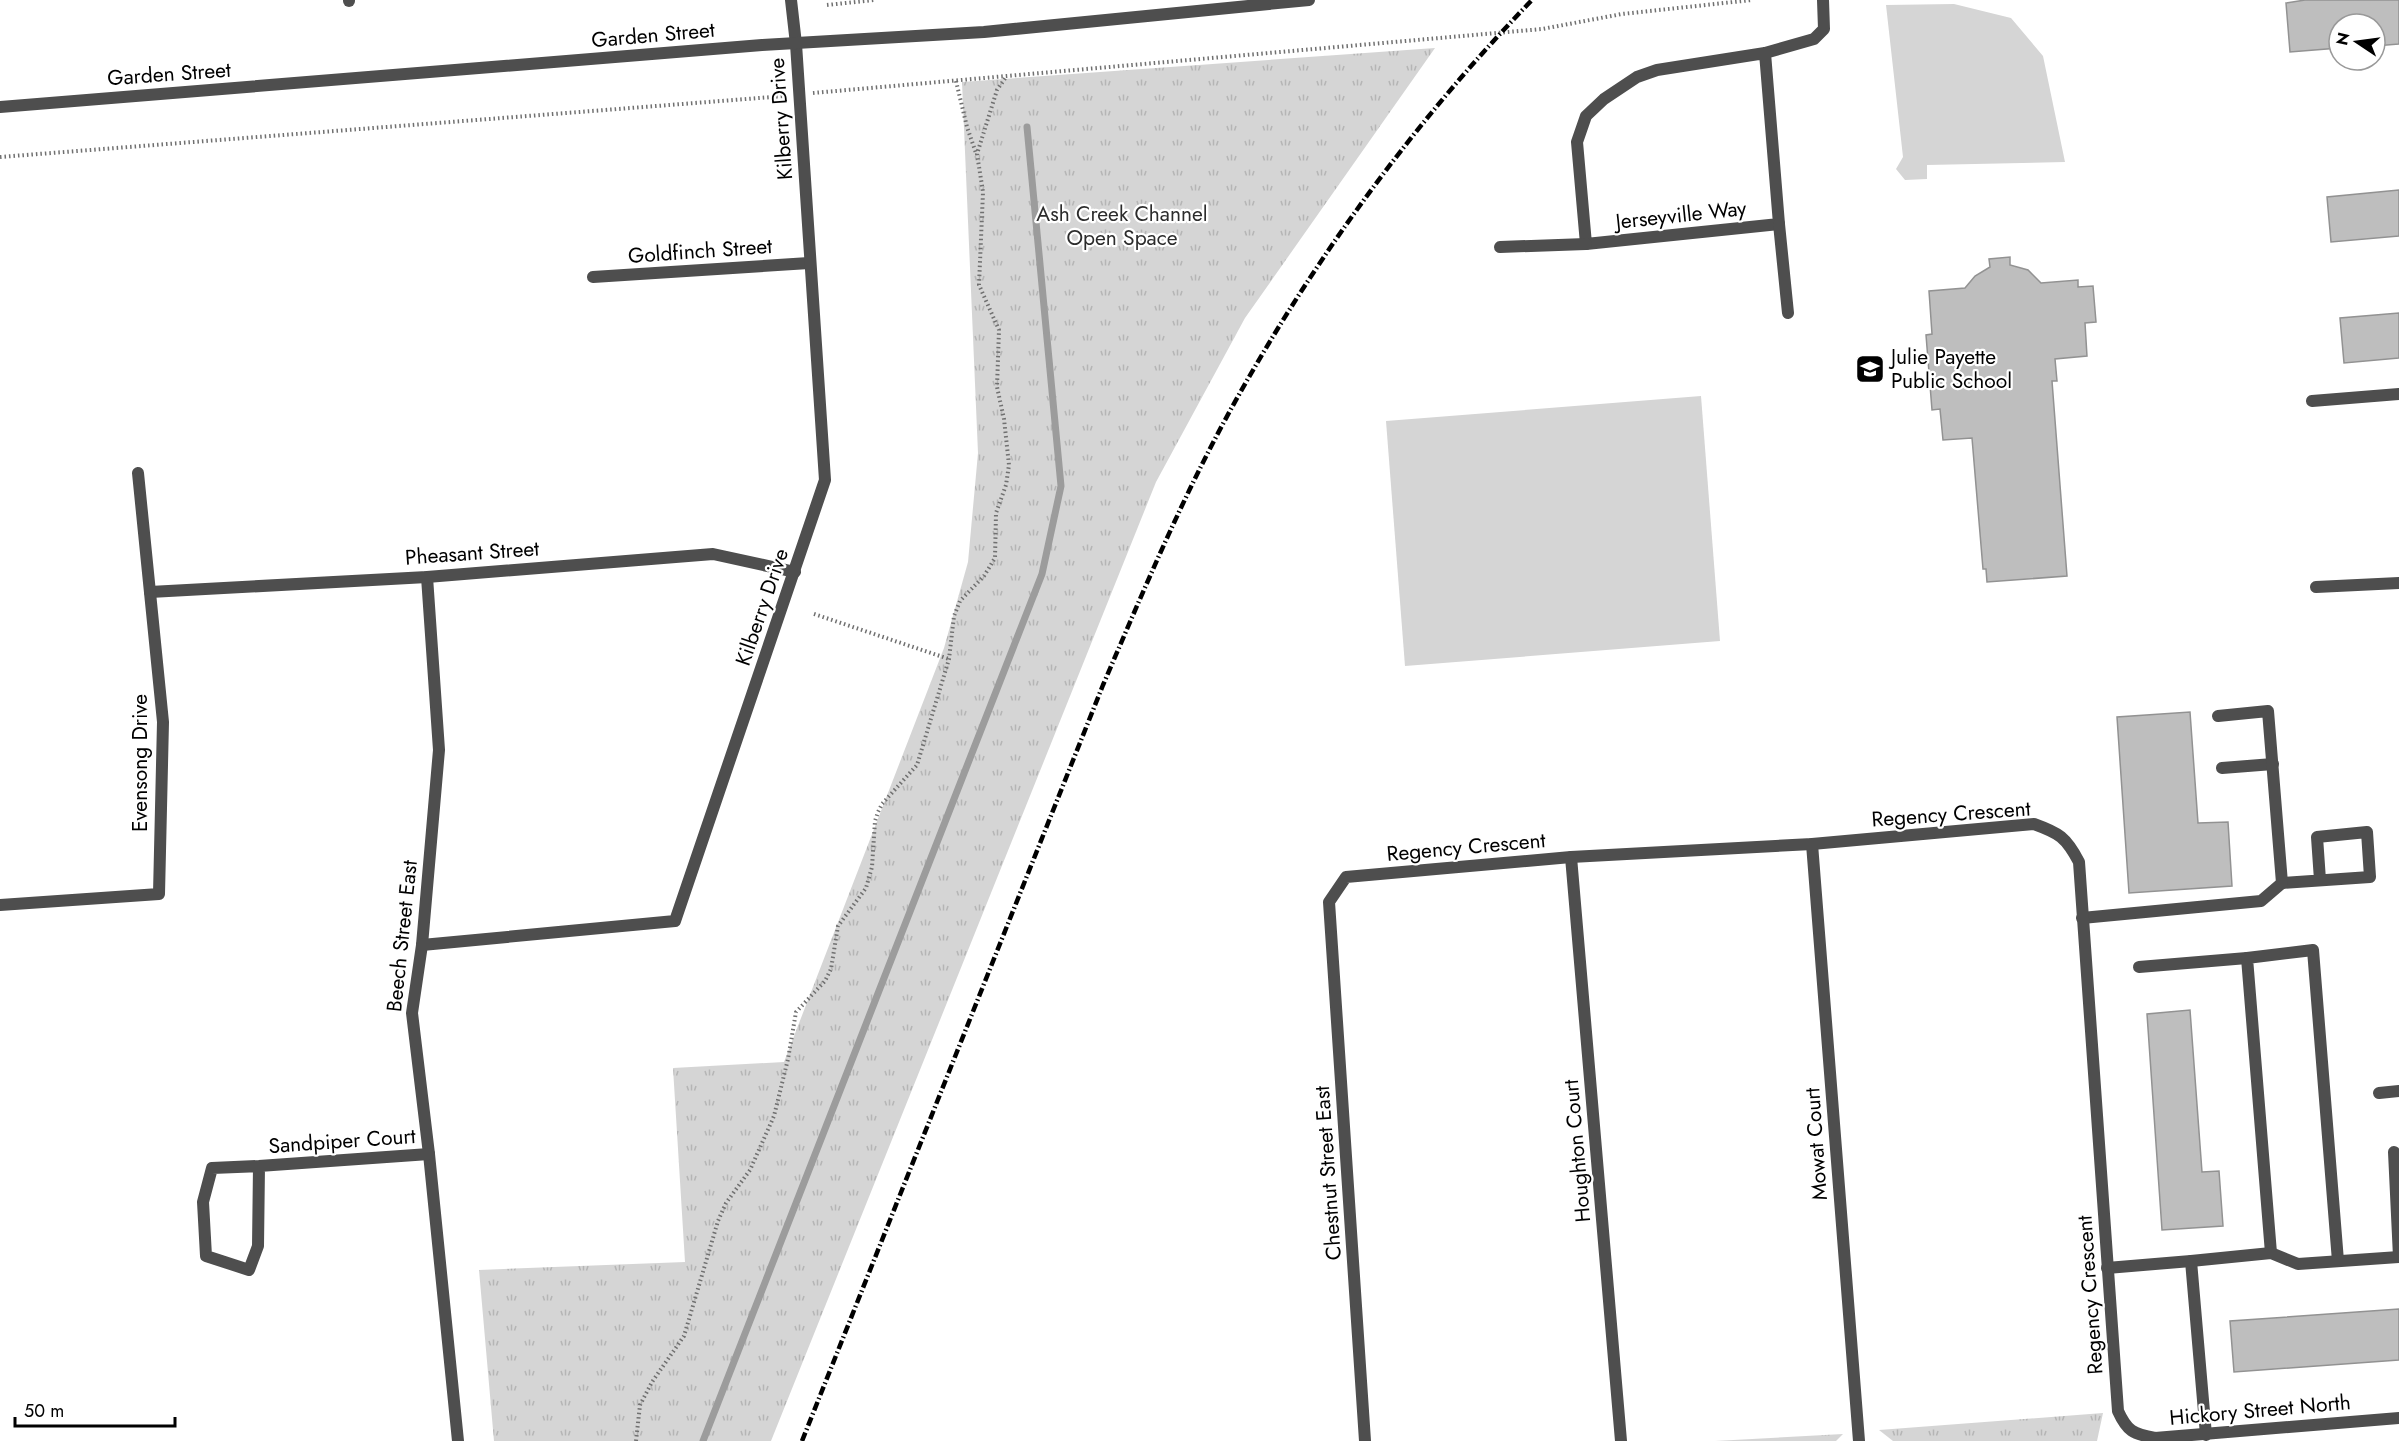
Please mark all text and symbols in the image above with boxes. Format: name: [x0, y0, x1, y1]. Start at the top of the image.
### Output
north arrow: [2327, 12, 2387, 72]
street label: Garden Street: [590, 15, 716, 55]
text: N: [2330, 30, 2356, 48]
street label: Garden Street: [106, 55, 232, 93]
street label: Kilberry Drive: [762, 57, 800, 181]
street label: Jerseyville Way: [1611, 193, 1749, 237]
park label: Ash Creek Channel Open Space: [1036, 199, 1208, 253]
street label: Goldfinch Street: [627, 231, 773, 271]
place label: Julie Payette Public School: [1888, 342, 2012, 396]
school or university icon: Julie Payette Public School: [1854, 353, 1886, 385]
street label: Pheasant Street: [404, 533, 540, 573]
street label: Kilberry Drive: [728, 544, 796, 670]
street label: Evensong Drive: [125, 694, 155, 832]
street label: Regency Crescent: [1870, 793, 2032, 835]
street label: Regency Crescent: [1385, 825, 1547, 869]
street label: Beech Street East: [379, 859, 425, 1013]
street label: Houghton Court: [1556, 1078, 1598, 1224]
street label: Chestnut Street East: [1307, 1085, 1349, 1261]
street label: Mowat Court: [1797, 1087, 1835, 1201]
street label: Sandpiper Court: [267, 1121, 417, 1161]
street label: Regency Crescent: [2069, 1214, 2111, 1376]
street label: Hickory Street North: [2168, 1387, 2352, 1433]
scale bar: [15, 1390, 176, 1428]
text: 50 m: [24, 1398, 64, 1424]

